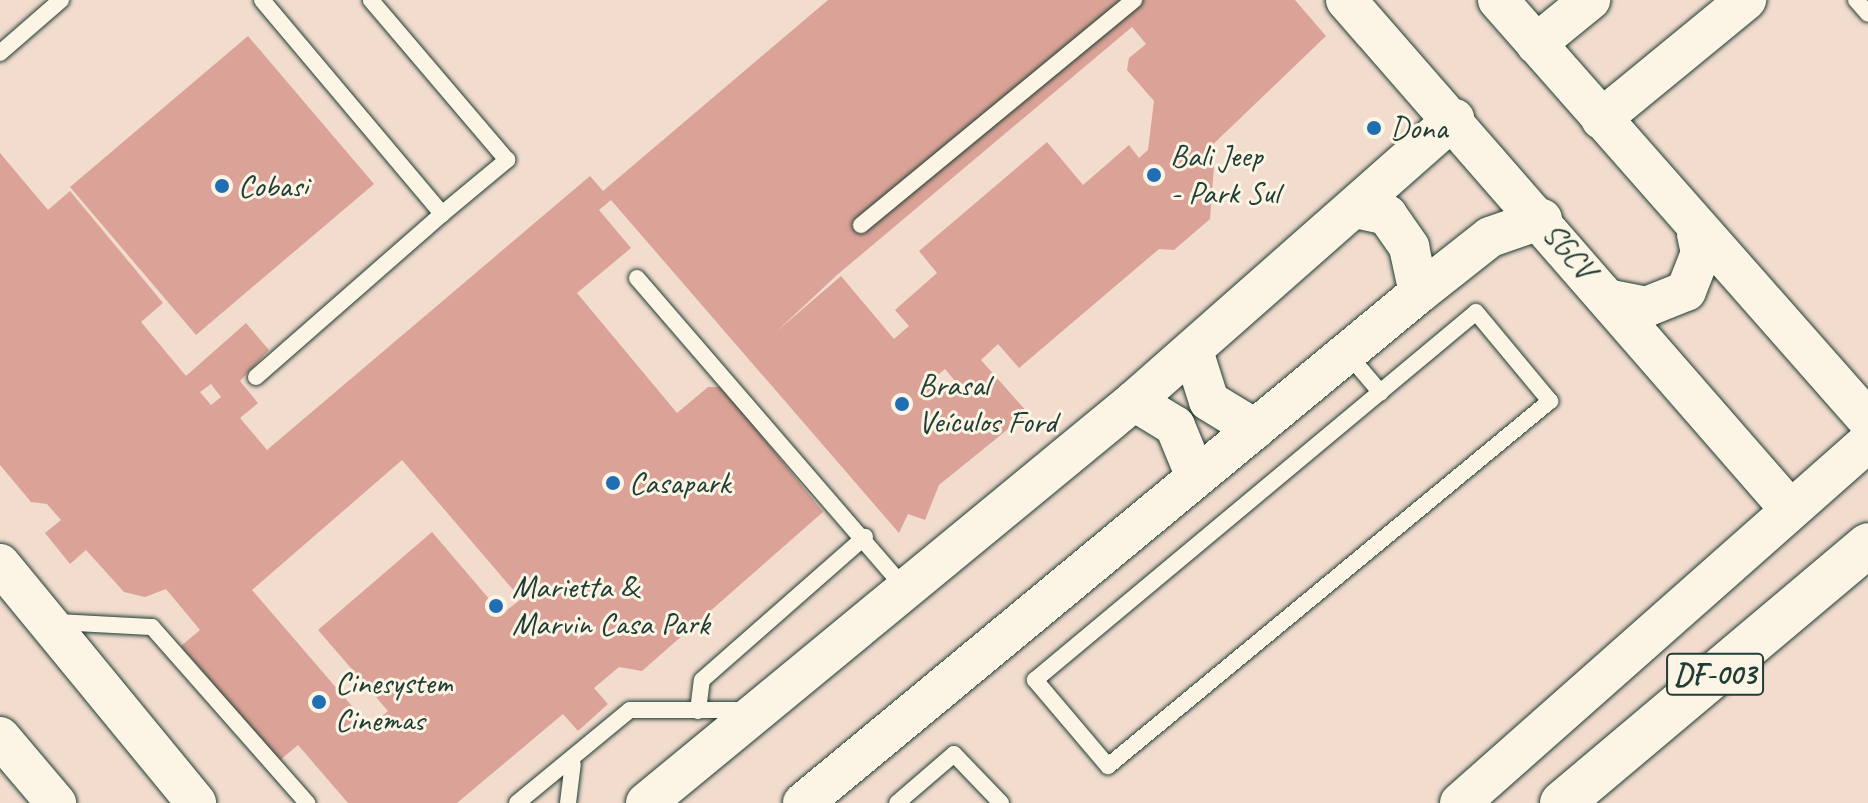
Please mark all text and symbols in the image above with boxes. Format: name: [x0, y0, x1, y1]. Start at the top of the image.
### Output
place label: Dona: [1390, 109, 1447, 147]
marker: Dona: [1365, 119, 1383, 137]
place label: Bali Jeep - Park Sul: [1170, 138, 1279, 213]
marker: Bali Jeep - Park Sul: [1145, 166, 1163, 184]
place label: Cobasi: [238, 167, 308, 205]
marker: Cobasi: [213, 177, 231, 195]
street label: SGCV: [1534, 215, 1604, 287]
place label: Brasal Veículos Ford: [918, 367, 1057, 442]
marker: Brasal Veículos Ford: [893, 395, 911, 413]
place label: Casapark: [629, 464, 730, 502]
marker: Casapark: [604, 474, 622, 492]
place label: Marietta & Marvin Casa Park: [512, 569, 711, 644]
marker: Marietta & Marvin Casa Park: [487, 597, 505, 615]
road number: DF-003: [1665, 648, 1765, 700]
place label: Cinesystem Cinemas: [335, 665, 453, 740]
marker: Cinesystem Cinemas: [310, 693, 328, 711]

